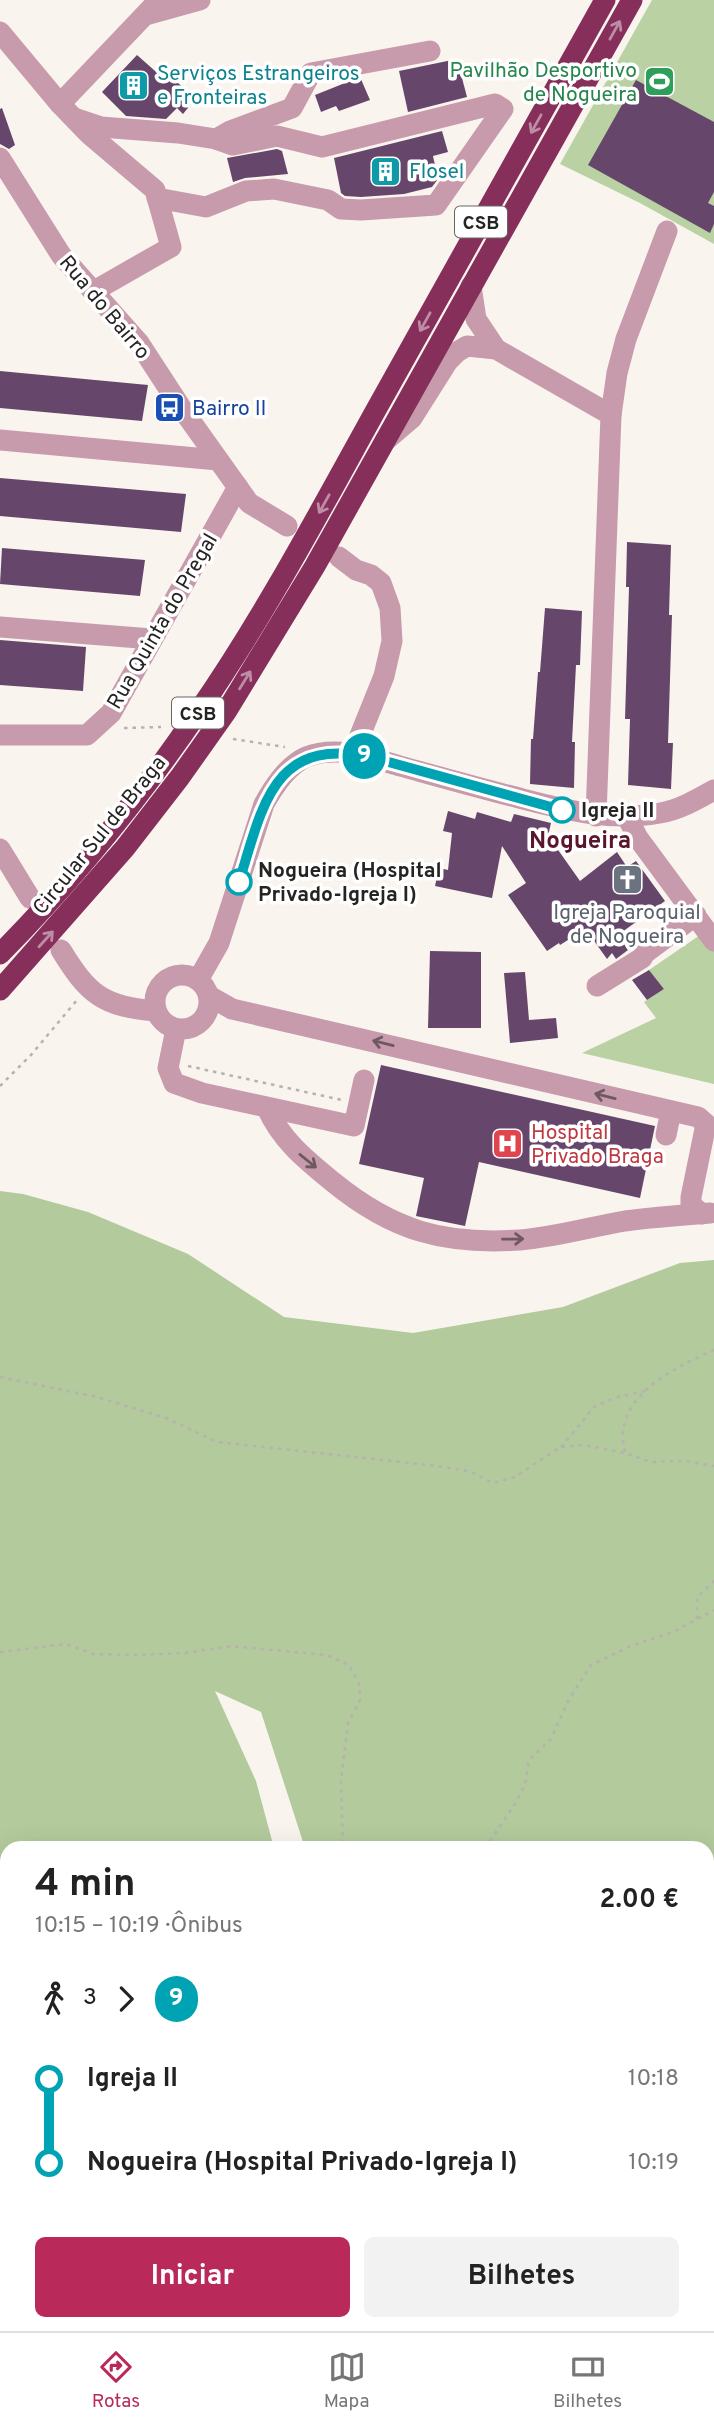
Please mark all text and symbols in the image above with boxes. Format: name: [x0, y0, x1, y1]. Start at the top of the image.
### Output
one-way arrow: [608, 21, 622, 41]
place label: Pavilhão Desportivo de Nogueira: [450, 58, 637, 109]
place label: Serviços Estrangeiros e Fronteiras: [157, 61, 360, 112]
sports icon: Pavilhão Desportivo de Nogueira: [643, 65, 677, 99]
building icon: Serviços Estrangeiros e Fronteiras: [117, 68, 151, 102]
one-way arrow: [529, 113, 543, 133]
building icon: Flosel: [369, 154, 403, 188]
place label: Flosel: [409, 159, 464, 186]
road number: CSB: [455, 206, 507, 238]
street label: Rua do Bairro: [52, 250, 155, 366]
one-way arrow: [418, 312, 432, 332]
bus stop icon: Bairro II: [152, 391, 186, 425]
place label: Bairro II: [192, 396, 267, 423]
one-way arrow: [317, 493, 331, 513]
street label: Rua Quinta do Pregal: [102, 529, 225, 715]
one-way arrow: [239, 671, 253, 691]
road number: CSB: [172, 698, 224, 728]
line badge: 9: [341, 733, 387, 779]
text: 9: [357, 741, 371, 771]
street label: Circular Sul de Braga: [28, 751, 173, 921]
marker: Igreja II: [549, 797, 575, 823]
place label: Igreja II: [581, 798, 655, 825]
district label: Nogueira: [529, 827, 631, 857]
place label: Nogueira (Hospital Privado-Igreja I): [258, 858, 442, 909]
church icon: Igreja Paroquial de Nogueira: [610, 863, 644, 897]
marker: Nogueira (Hospital Privado-Igreja I): [226, 869, 252, 895]
place label: Igreja Paroquial de Nogueira: [553, 900, 701, 951]
one-way arrow: [37, 931, 54, 948]
one-way arrow: [372, 1036, 395, 1049]
one-way arrow: [594, 1089, 617, 1102]
place label: Hospital Privado Braga: [531, 1120, 664, 1171]
hospital icon: Hospital Privado Braga: [491, 1127, 525, 1161]
one-way arrow: [298, 1153, 316, 1169]
one-way arrow: [501, 1233, 524, 1246]
text: 4 min: [35, 1861, 135, 1910]
text: 2.00 €: [599, 1884, 679, 1917]
text: 10:15 – 10:19 · Ônibus: [35, 1912, 243, 1941]
icon: walk: [35, 1980, 73, 2018]
icon: forward: [107, 1980, 145, 2018]
text: 3: [83, 1984, 97, 2013]
text: 9: [169, 1984, 184, 2014]
text: Igreja II: [87, 2063, 178, 2096]
text: 10:18: [628, 2065, 679, 2094]
text: Nogueira (Hospital Privado-Igreja I): [87, 2147, 518, 2180]
text: 10:19: [628, 2149, 679, 2178]
button: Iniciar: [35, 2237, 350, 2317]
button: Bilhetes: [364, 2237, 679, 2317]
tab: Rotas: [92, 2348, 140, 2414]
tab: Mapa: [324, 2348, 370, 2414]
tab: Bilhetes: [553, 2348, 622, 2414]

